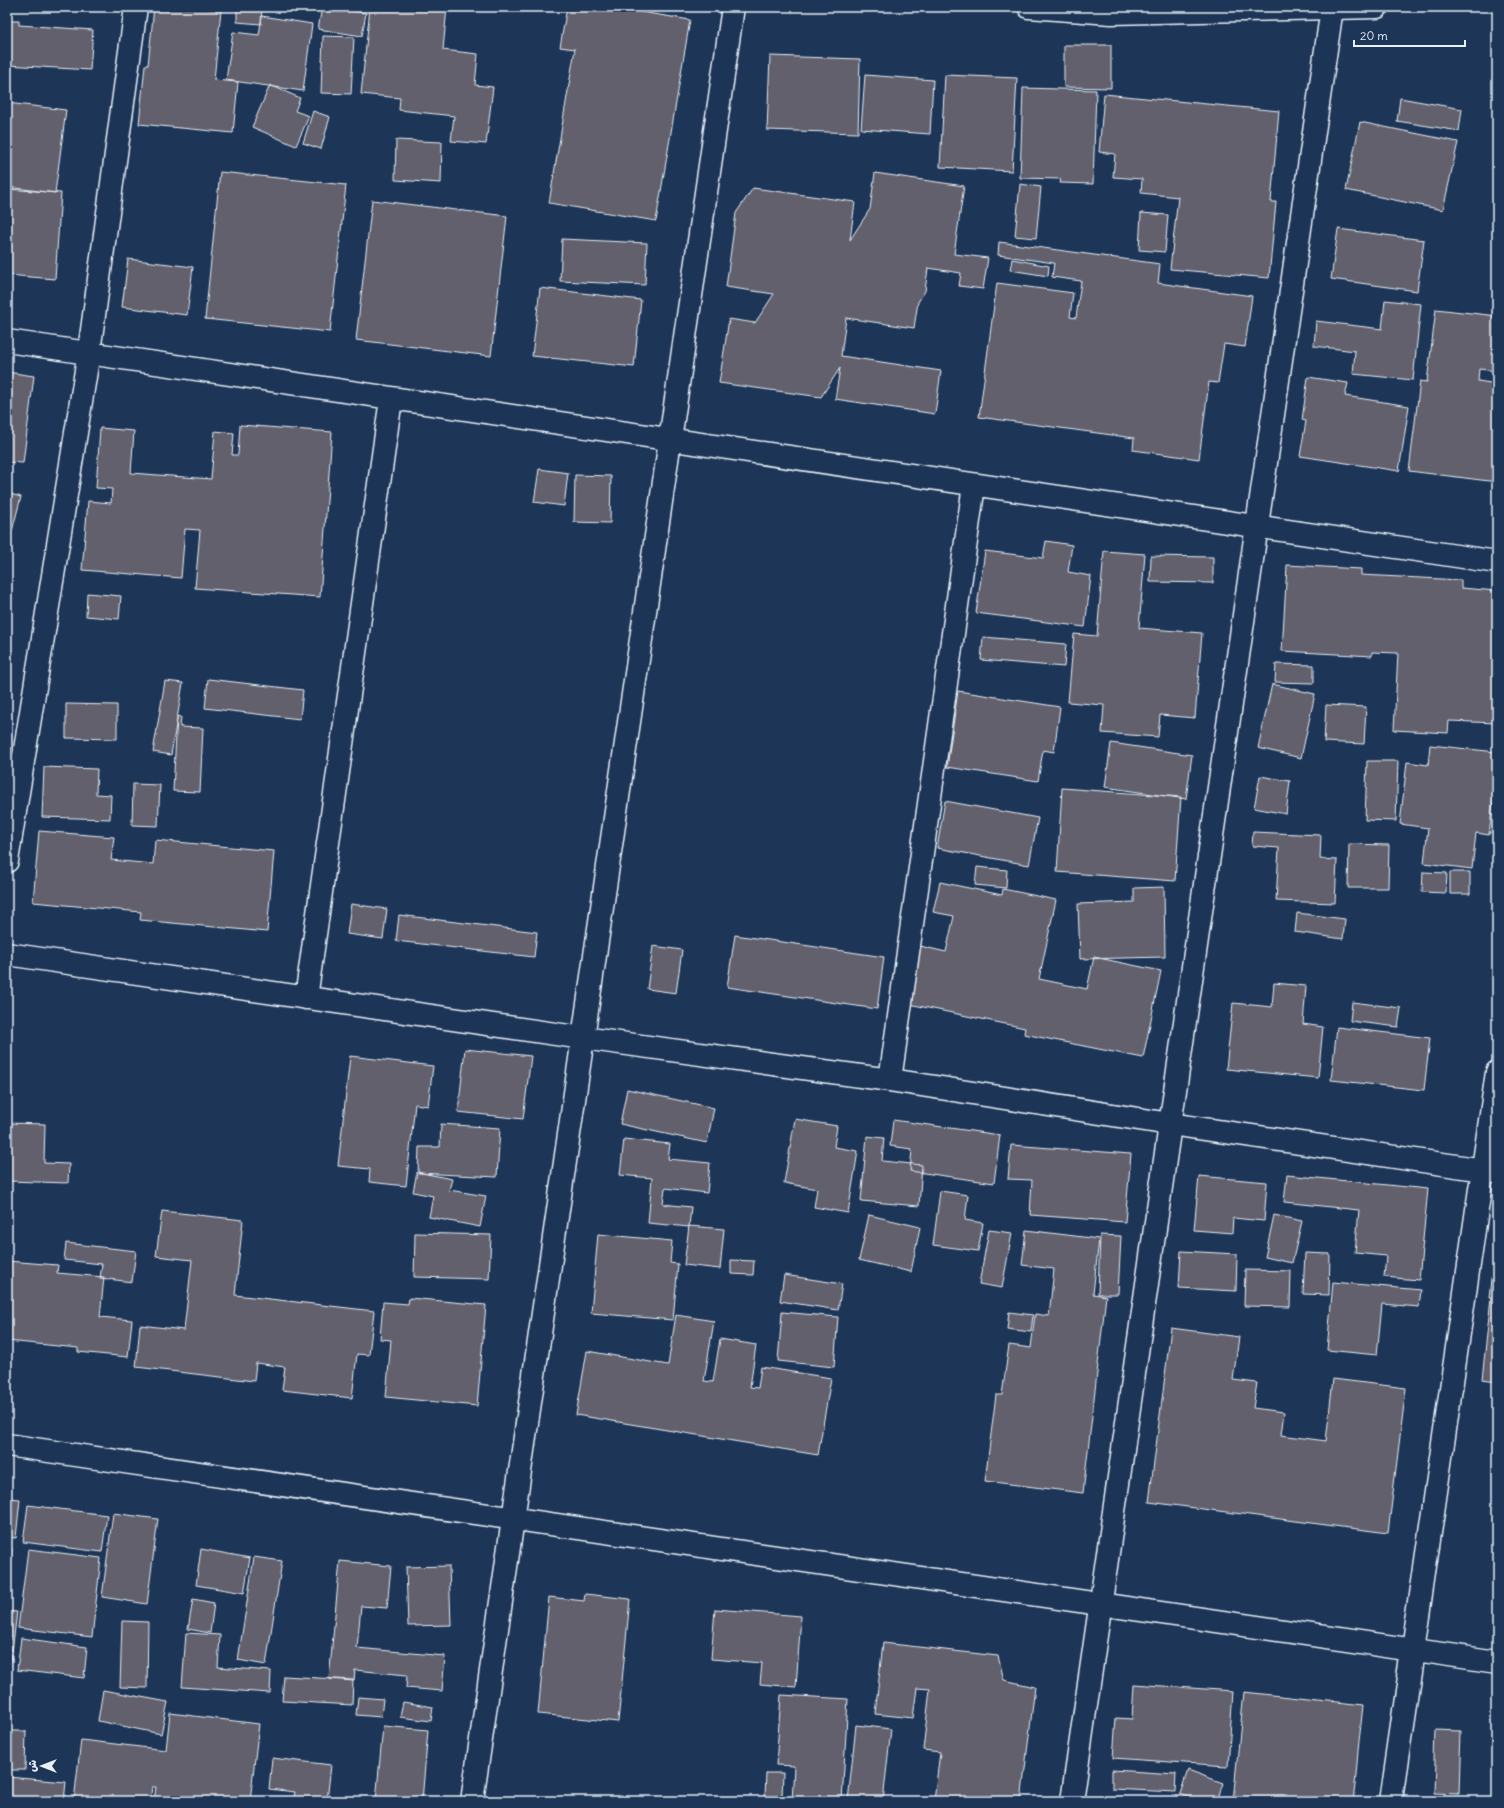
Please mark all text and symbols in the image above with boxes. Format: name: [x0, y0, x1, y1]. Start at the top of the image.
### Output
scale bar: [1354, 22, 1465, 48]
text: 20 m: [1360, 28, 1388, 43]
north arrow: [22, 1746, 62, 1786]
text: ش: [25, 1760, 39, 1772]

